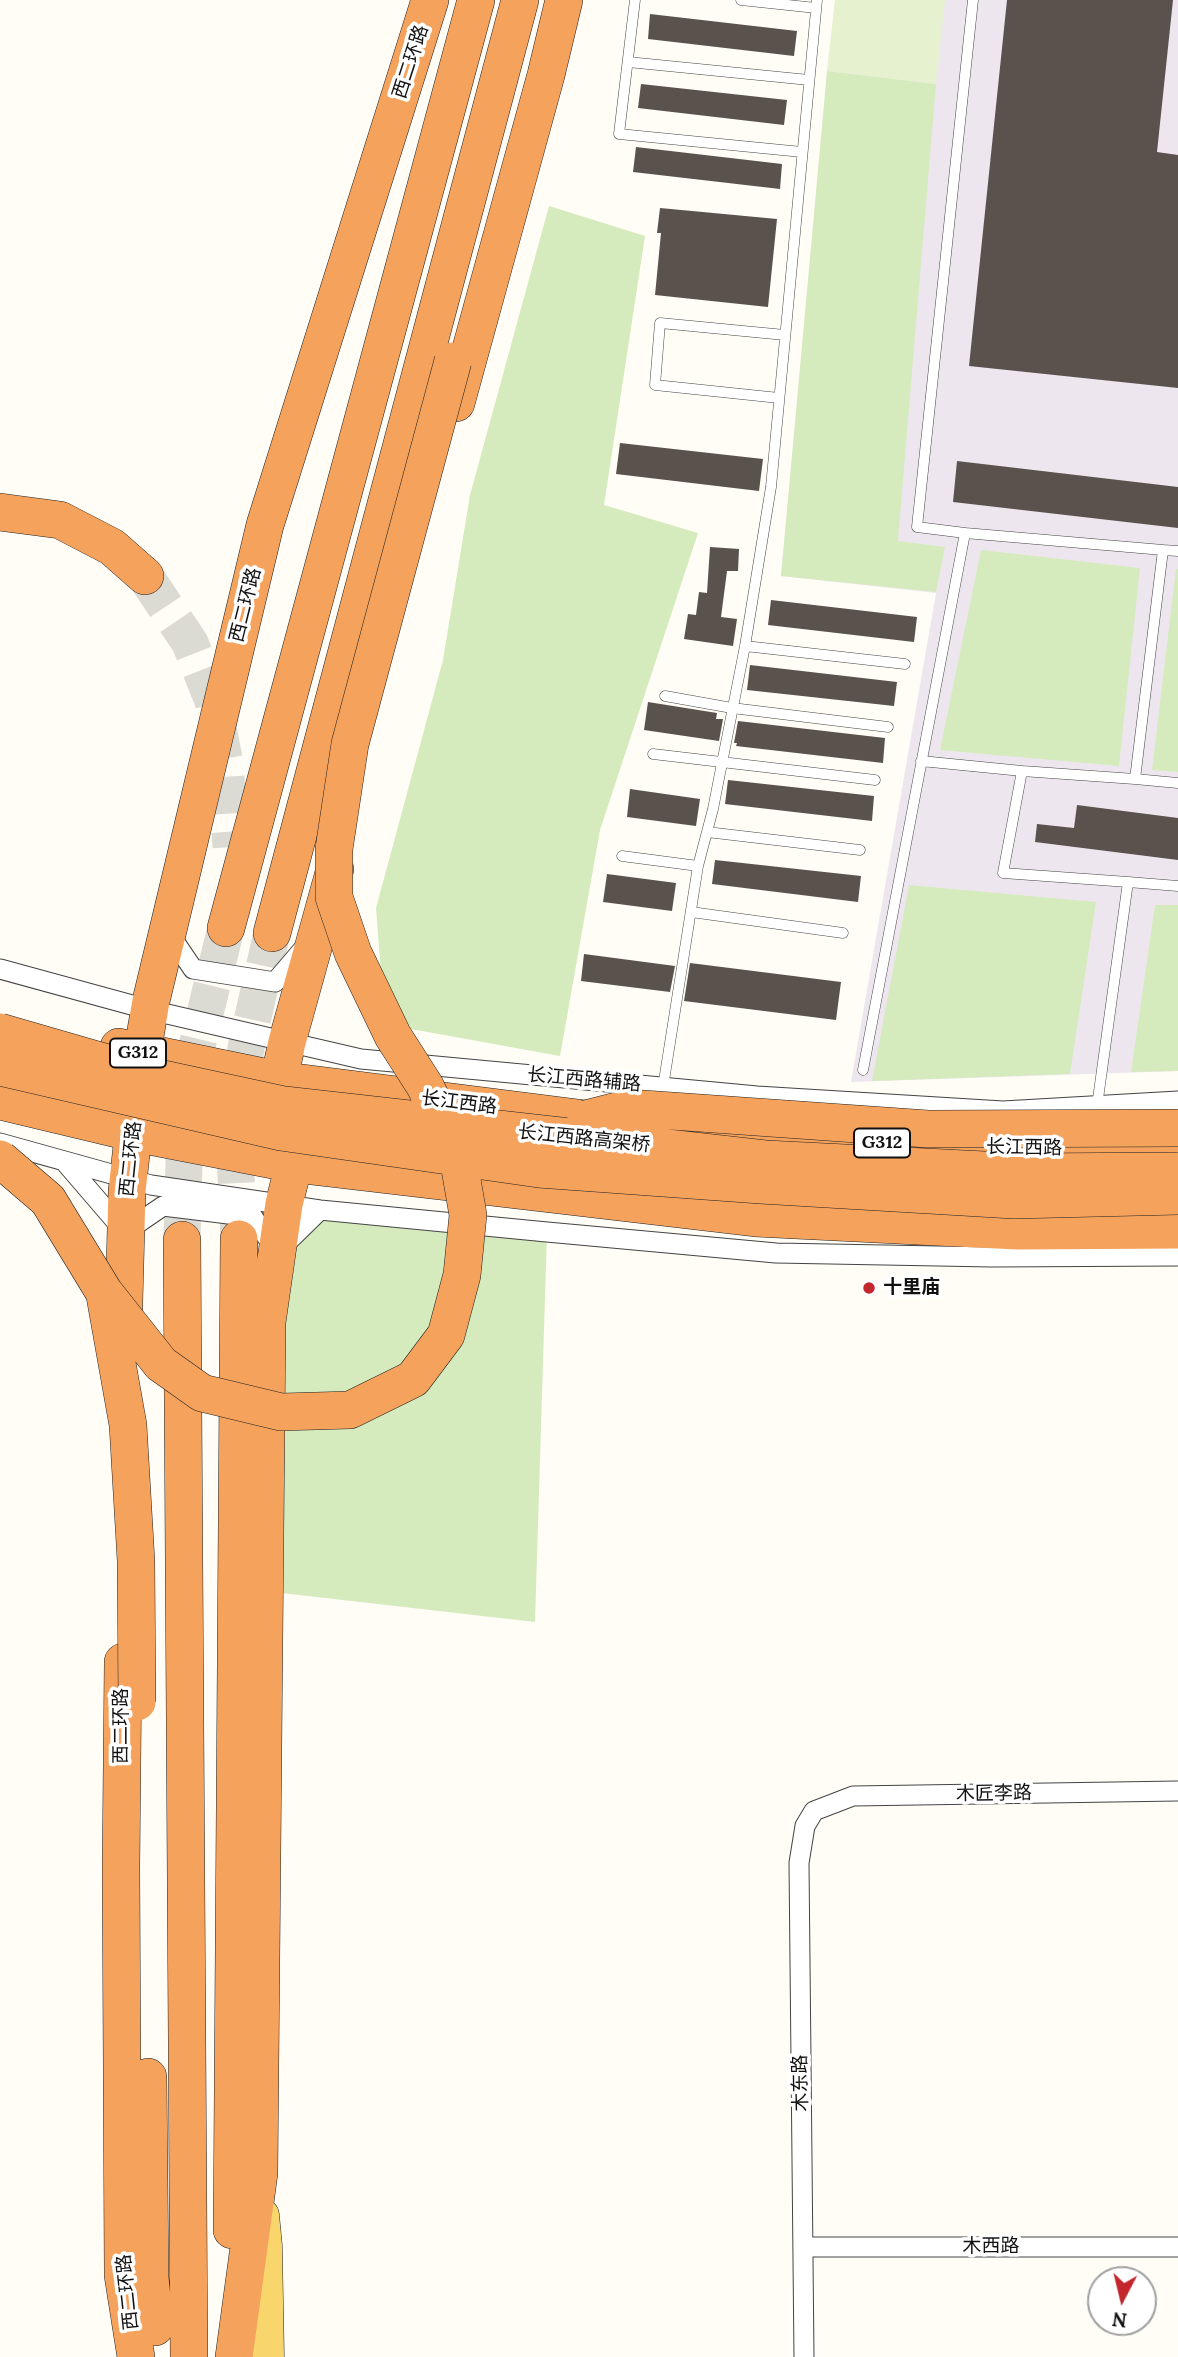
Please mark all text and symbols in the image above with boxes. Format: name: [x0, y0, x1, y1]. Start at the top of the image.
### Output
street label: 西二环路: [388, 22, 434, 102]
street label: 西二环路: [226, 565, 266, 645]
road number: G312: [110, 1038, 166, 1068]
street label: 长江西路辅路: [526, 1064, 642, 1096]
street label: 长江西路: [420, 1087, 498, 1119]
street label: 西二环路: [116, 1120, 146, 1198]
street label: 长江西路高架桥: [517, 1121, 651, 1157]
road number: G312: [854, 1128, 910, 1158]
street label: 长江西路: [986, 1136, 1062, 1160]
place label: 十里庙: [883, 1277, 940, 1299]
marker: 十里庙: [861, 1280, 877, 1296]
street label: 西二环路: [111, 1688, 133, 1764]
street label: 木匠李路: [956, 1782, 1032, 1806]
street label: 木东路: [789, 2054, 813, 2112]
street label: 木西路: [963, 2236, 1019, 2258]
street label: 西二环路: [113, 2253, 143, 2331]
north arrow: [1087, 2266, 1157, 2336]
text: N: [1111, 2307, 1128, 2333]

